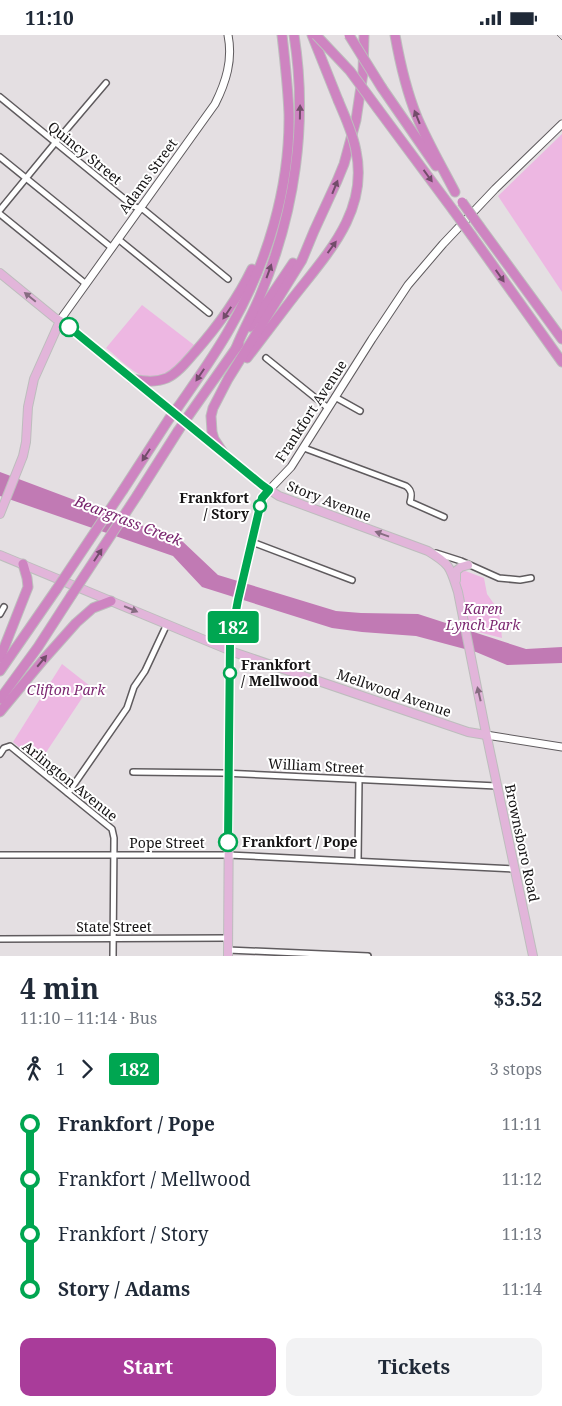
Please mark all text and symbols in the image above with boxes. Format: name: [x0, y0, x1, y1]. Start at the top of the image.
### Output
text: 11:10: [25, 5, 74, 31]
one-way arrow: [296, 104, 304, 120]
one-way arrow: [413, 110, 421, 124]
street label: Quincy Street: [44, 117, 126, 188]
street label: Adams Street: [114, 134, 181, 217]
one-way arrow: [423, 169, 434, 182]
one-way arrow: [331, 180, 339, 195]
one-way arrow: [326, 241, 337, 254]
one-way arrow: [265, 263, 273, 278]
one-way arrow: [495, 269, 505, 282]
one-way arrow: [24, 292, 37, 303]
one-way arrow: [222, 306, 232, 319]
unlabelled marker: [59, 317, 79, 337]
street label: Frankfort Avenue: [270, 356, 351, 465]
one-way arrow: [195, 368, 205, 382]
one-way arrow: [142, 448, 151, 461]
street label: Story Avenue: [284, 476, 374, 525]
place label: Frankfort / Story: [179, 488, 250, 523]
water label: Beargrass Creek: [71, 490, 185, 550]
marker: Frankfort / Story: [253, 499, 267, 513]
one-way arrow: [375, 530, 390, 537]
one-way arrow: [93, 548, 103, 562]
park label: Karen Lynch Park: [445, 599, 521, 634]
one-way arrow: [124, 606, 138, 614]
line badge: 182: [204, 611, 262, 643]
text: 182: [218, 615, 248, 639]
one-way arrow: [37, 655, 48, 668]
place label: Frankfort / Mellwood: [241, 655, 318, 690]
street label: Mellwood Avenue: [334, 664, 454, 721]
marker: Frankfort / Mellwood: [223, 666, 237, 680]
park label: Clifton Park: [27, 680, 106, 699]
one-way arrow: [474, 685, 482, 701]
street label: Arlington Avenue: [19, 736, 122, 825]
street label: William Street: [268, 753, 365, 778]
street label: Brownsboro Road: [501, 782, 544, 904]
marker: Frankfort / Pope: [218, 832, 238, 852]
place label: Frankfort / Pope: [242, 832, 358, 851]
street label: Pope Street: [129, 833, 205, 852]
street label: State Street: [76, 917, 152, 936]
text: 4 min: [20, 969, 99, 1007]
text: $3.52: [493, 986, 542, 1012]
text: 11:10 – 11:14 · Bus: [20, 1007, 157, 1029]
icon: walk: [20, 1055, 48, 1083]
icon: forward: [73, 1055, 101, 1083]
text: 182: [119, 1057, 149, 1081]
text: 1: [56, 1058, 65, 1080]
text: 3 stops: [490, 1058, 542, 1080]
text: Frankfort / Pope: [58, 1111, 215, 1137]
text: 11:11: [502, 1113, 542, 1135]
text: Frankfort / Mellwood: [58, 1166, 251, 1192]
text: 11:12: [502, 1168, 542, 1190]
text: Frankfort / Story: [58, 1221, 208, 1247]
text: 11:13: [502, 1223, 542, 1245]
text: Story / Adams: [58, 1276, 190, 1302]
text: 11:14: [502, 1278, 542, 1300]
button: Start: [20, 1338, 276, 1396]
button: Tickets: [286, 1338, 542, 1396]

